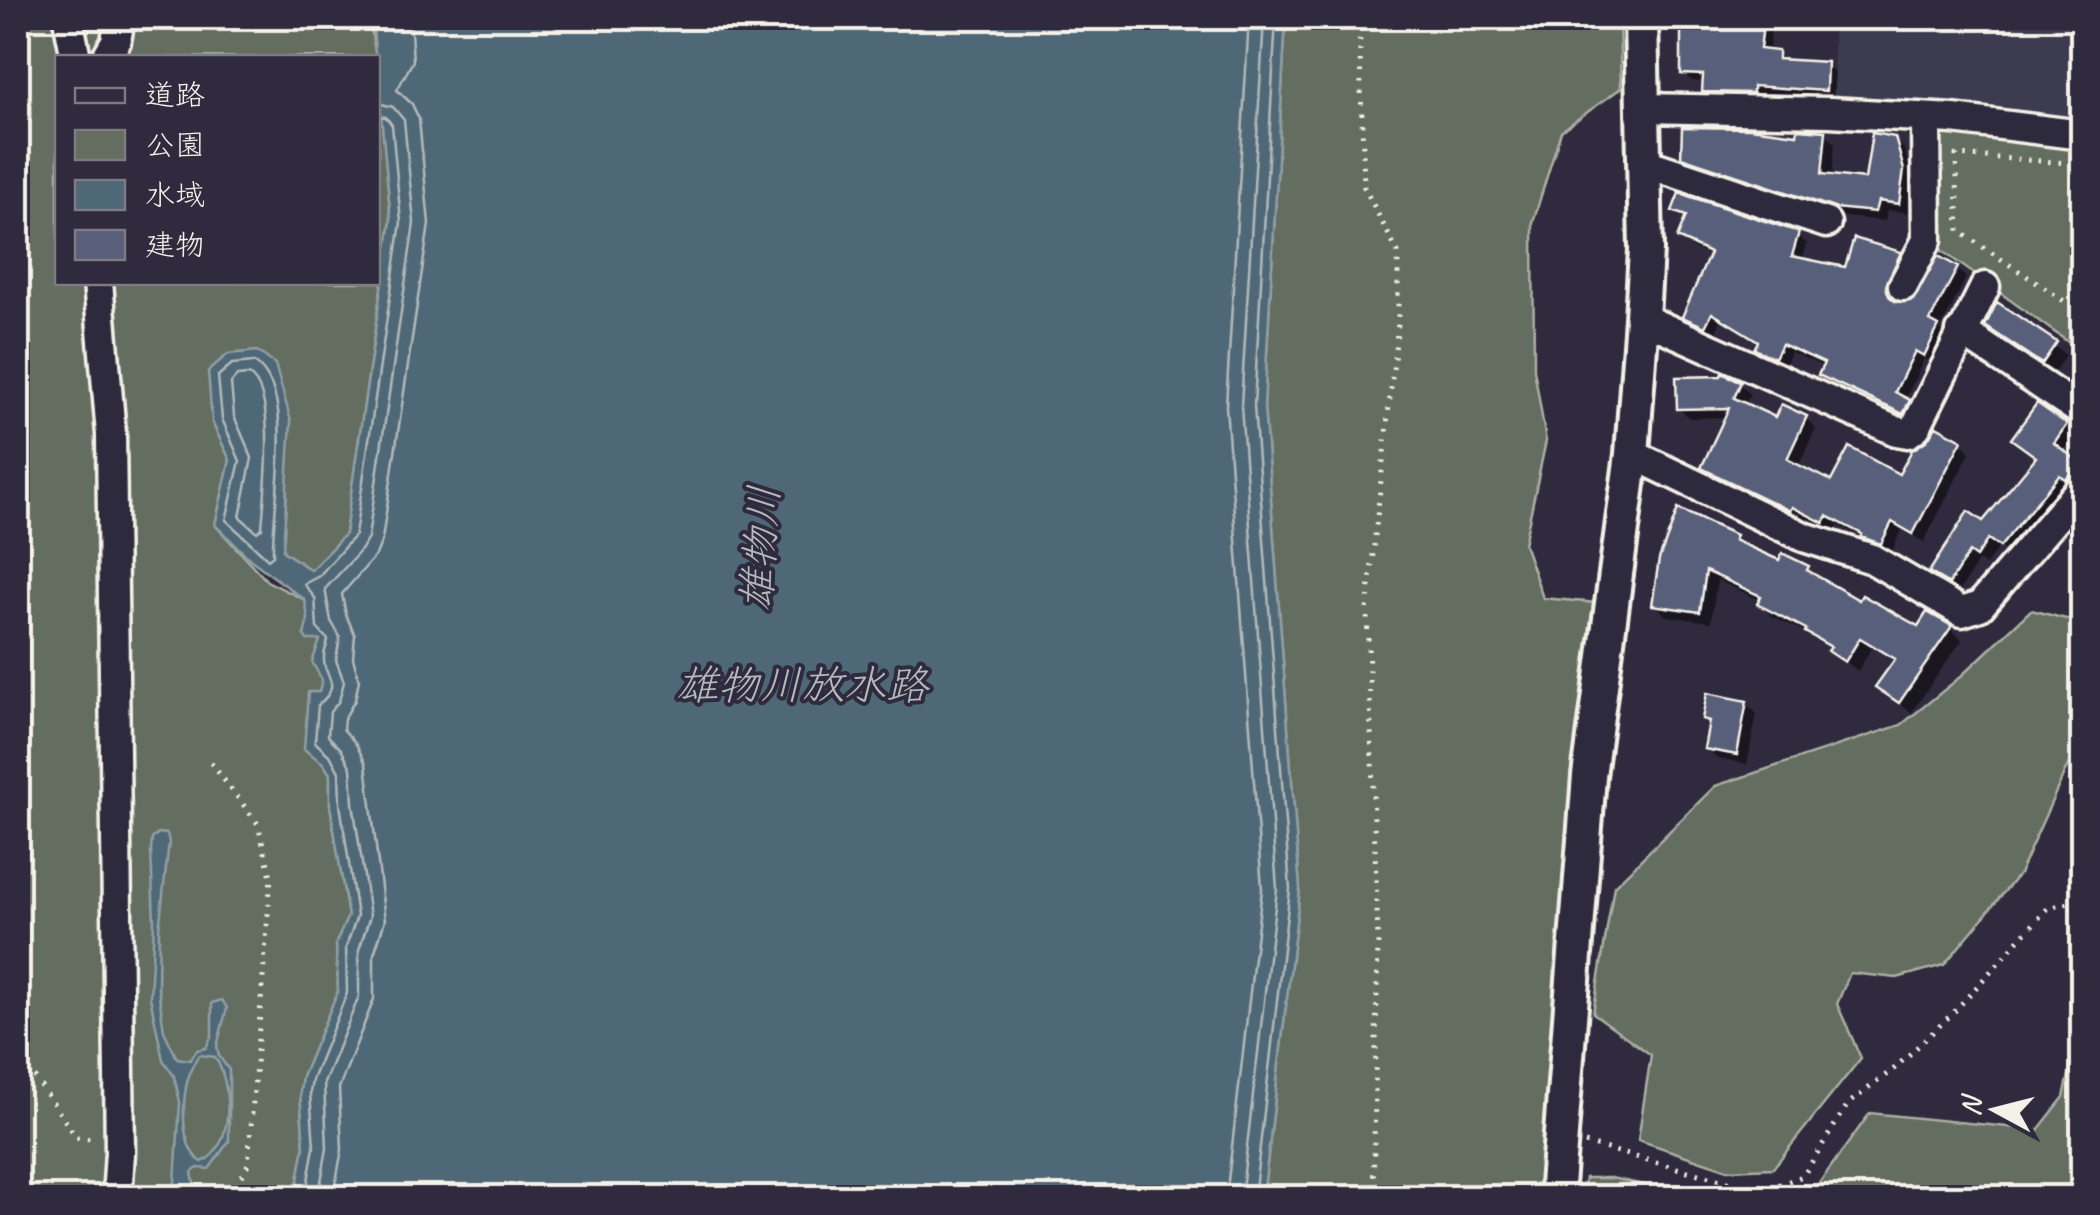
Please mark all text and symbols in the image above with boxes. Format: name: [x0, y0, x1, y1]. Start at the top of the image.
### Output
legend: [55, 55, 380, 285]
text: 道路: [145, 76, 205, 114]
text: 公園: [145, 126, 205, 164]
text: 水域: [145, 176, 205, 214]
text: 建物: [145, 226, 205, 264]
water label: 雄物川: [730, 483, 791, 613]
water label: 雄物川放水路: [676, 659, 930, 712]
north arrow: [1945, 1060, 2045, 1160]
text: N: [1952, 1092, 1990, 1118]

